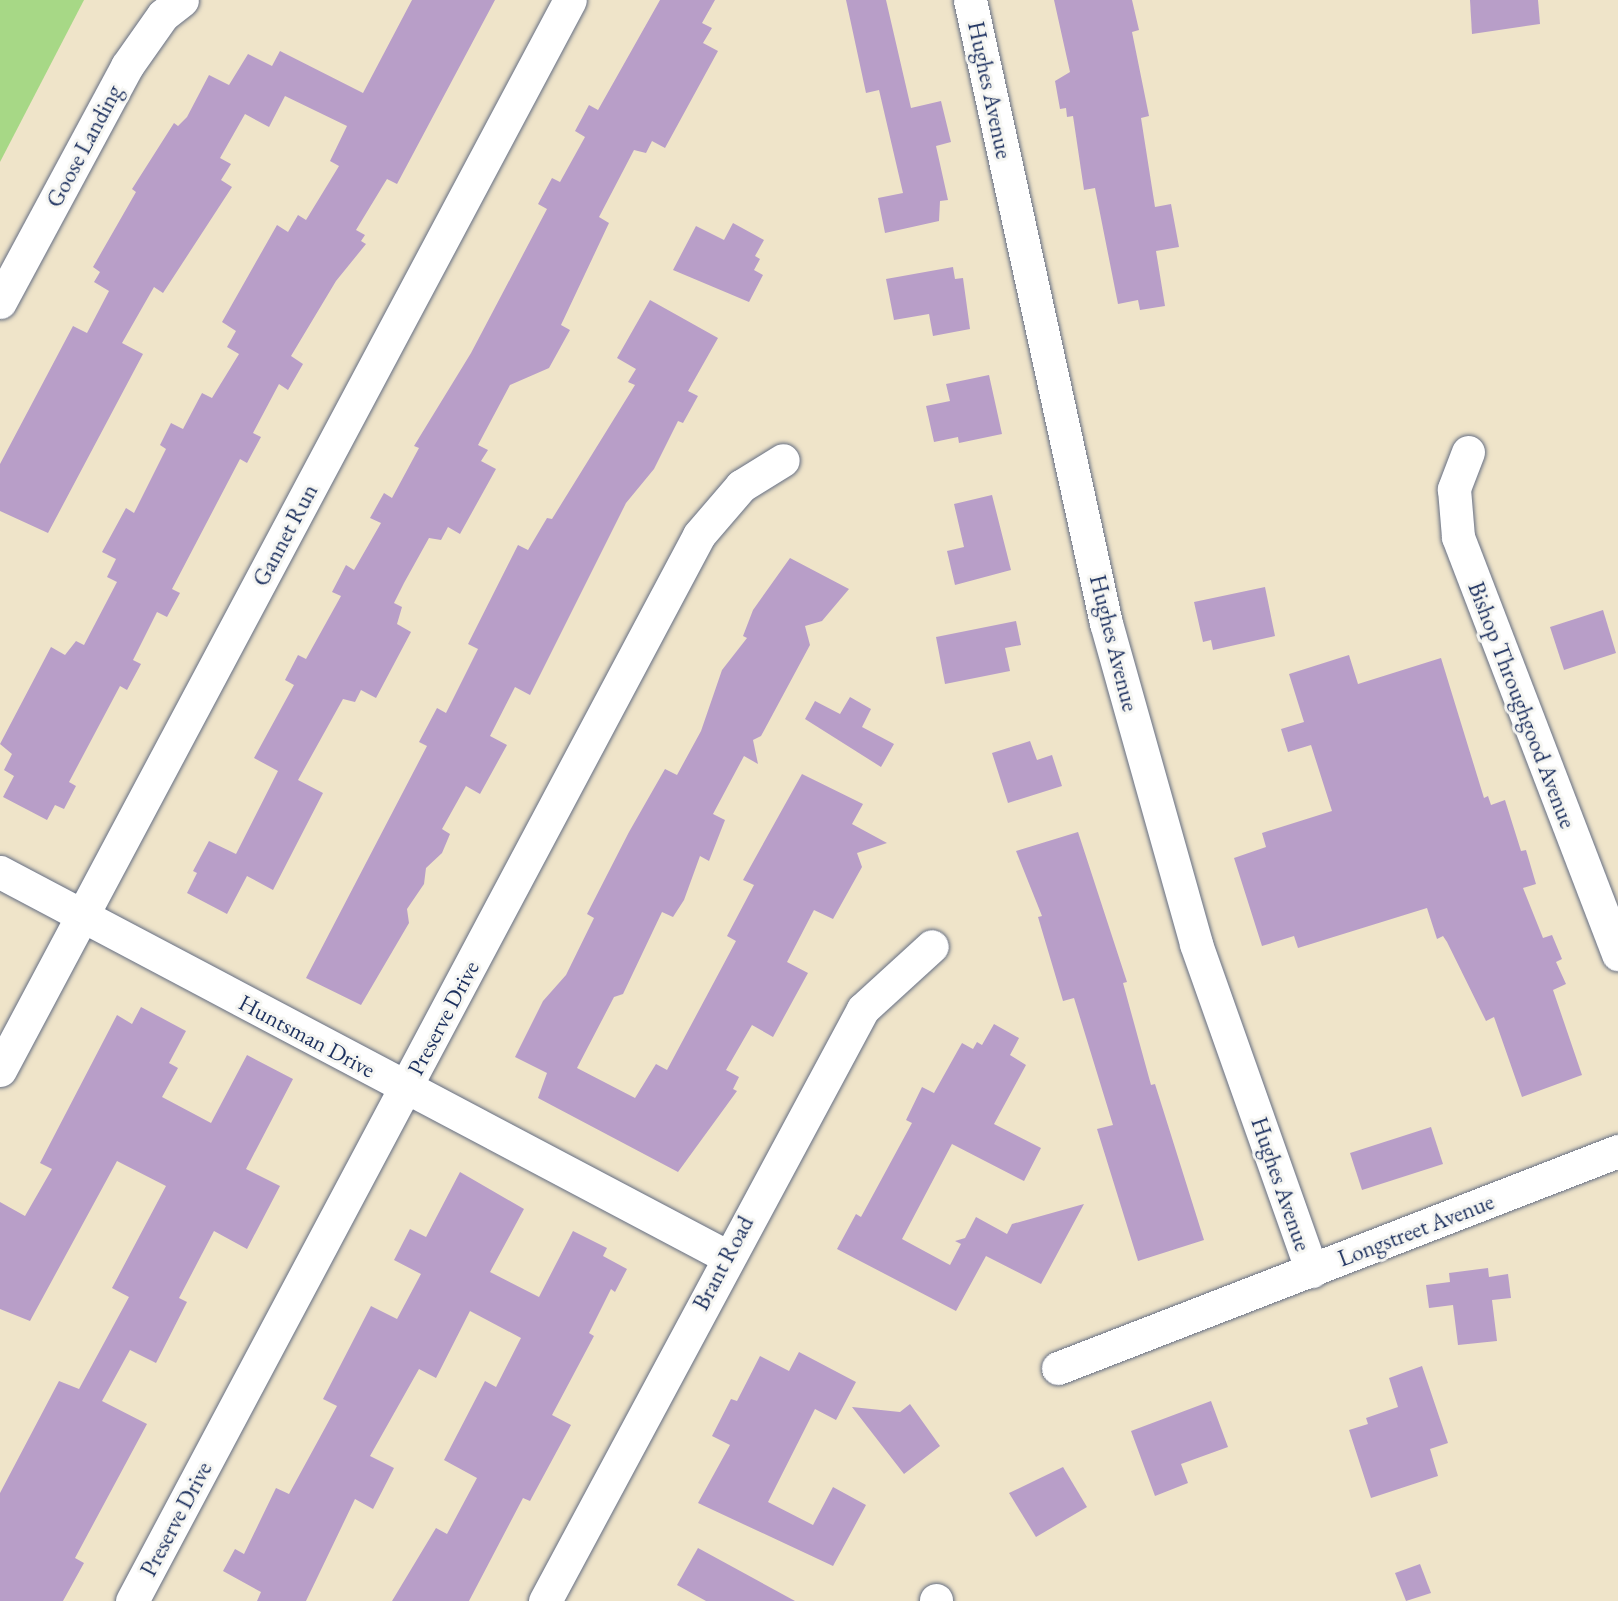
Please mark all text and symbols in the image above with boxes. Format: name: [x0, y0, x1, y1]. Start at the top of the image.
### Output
street label: Hughes Avenue: [962, 19, 1018, 161]
street label: Goose Landing: [40, 80, 128, 212]
street label: Gannet Run: [247, 479, 323, 591]
street label: Hughes Avenue: [1084, 572, 1144, 714]
street label: Bishop Throughgood Avenue: [1462, 578, 1582, 832]
street label: Preserve Drive: [401, 956, 485, 1080]
street label: Huntsman Drive: [234, 988, 380, 1084]
street label: Hughes Avenue: [1245, 1114, 1317, 1254]
street label: Longstreet Avenue: [1334, 1188, 1498, 1272]
street label: Brant Road: [687, 1211, 759, 1315]
street label: Preserve Drive: [134, 1457, 218, 1581]

